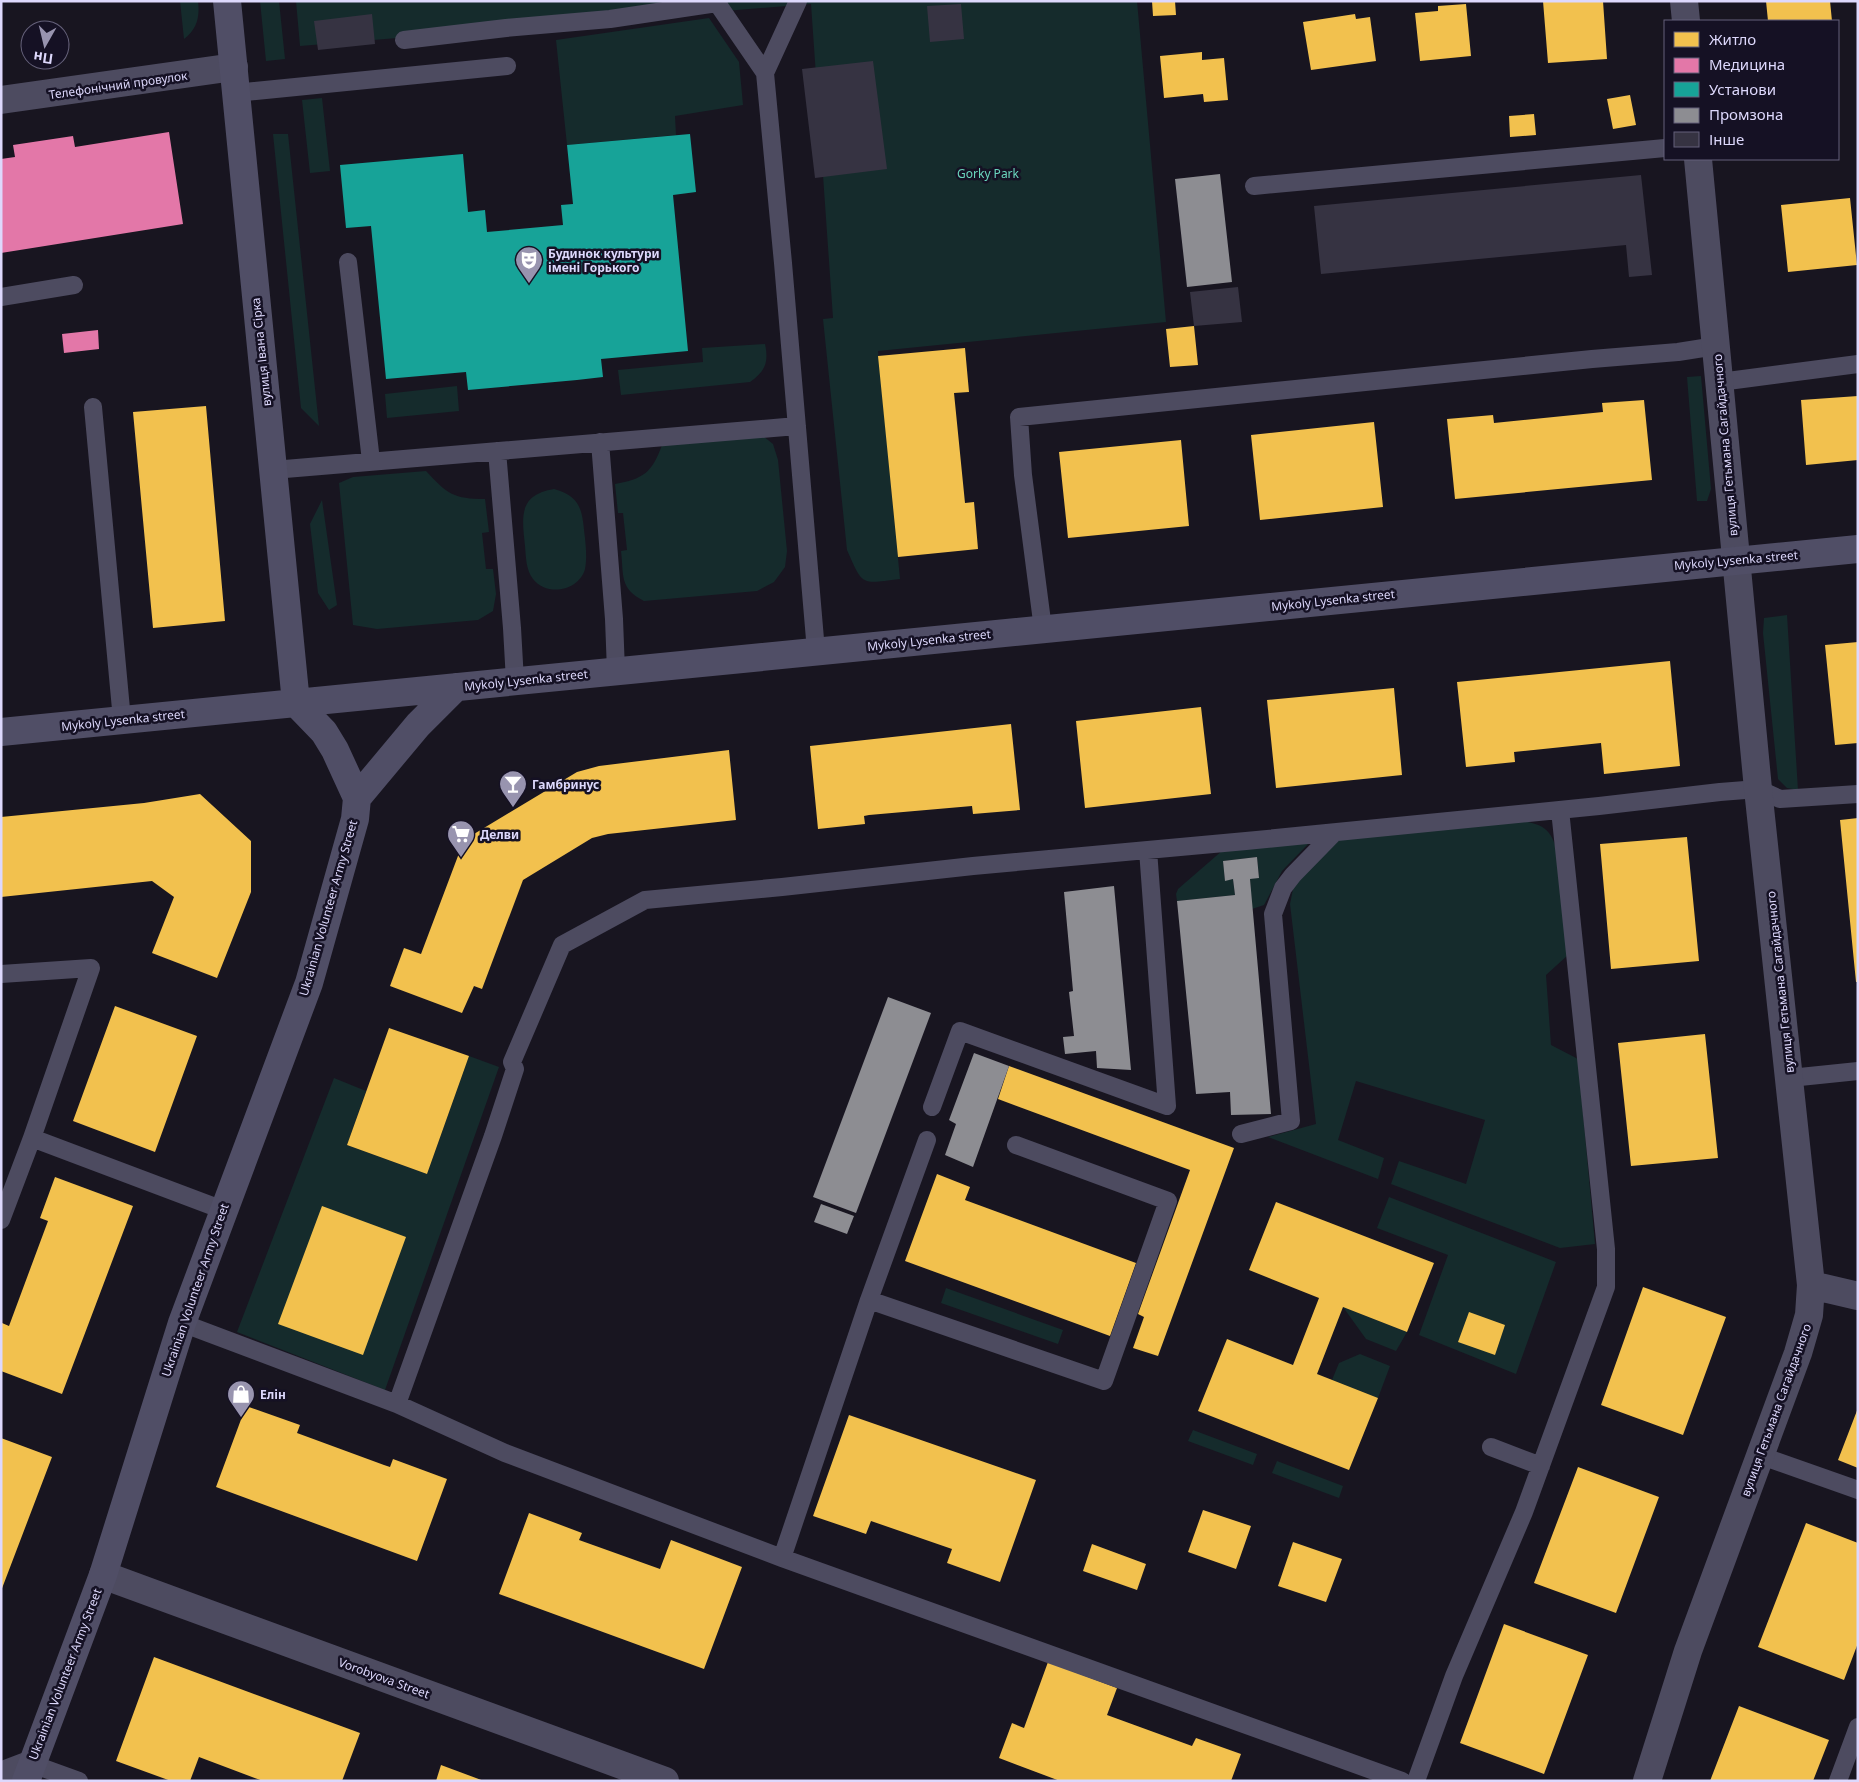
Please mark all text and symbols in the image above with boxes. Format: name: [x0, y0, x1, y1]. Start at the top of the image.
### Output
north arrow: [20, 20, 70, 70]
legend: [1664, 20, 1839, 160]
text: Житло: [1709, 29, 1756, 49]
text: Пн: [32, 48, 54, 69]
text: Медицина: [1709, 54, 1785, 74]
street label: Телефонічний провулок: [48, 67, 189, 103]
text: Установи: [1709, 79, 1776, 99]
text: Промзона: [1709, 104, 1783, 124]
text: Інше: [1709, 129, 1744, 149]
park label: Gorky Park: [957, 165, 1020, 182]
theatre icon: Будинок культури імені Горького: [514, 245, 544, 284]
place label: Будинок культури імені Горького: [548, 245, 660, 276]
street label: вулиця Івана Сірка: [247, 297, 275, 407]
street label: вулиця Гетьмана Сагайдачного: [1709, 353, 1741, 537]
street label: Mykoly Lysenka street: [1673, 546, 1799, 574]
street label: Mykoly Lysenka street: [1270, 585, 1396, 615]
street label: Mykoly Lysenka street: [866, 625, 992, 655]
street label: Mykoly Lysenka street: [463, 665, 589, 695]
street label: Mykoly Lysenka street: [60, 705, 186, 735]
bar icon: Гамбринус: [498, 769, 528, 808]
place label: Гамбринус: [532, 776, 599, 793]
street label: Ukrainian Volunteer Army Street: [295, 817, 361, 998]
supermarket icon: Делви: [446, 819, 476, 858]
place label: Делви: [480, 826, 519, 843]
street label: вулиця Гетьмана Сагайдачного: [1762, 890, 1798, 1074]
street label: Ukrainian Volunteer Army Street: [157, 1200, 233, 1379]
street label: вулиця Гетьмана Сагайдачного: [1737, 1321, 1815, 1499]
shop icon: Елін: [226, 1379, 256, 1418]
place label: Елін: [260, 1386, 286, 1403]
street label: Ukrainian Volunteer Army Street: [24, 1585, 106, 1762]
street label: Vorobyova Street: [336, 1654, 433, 1703]

